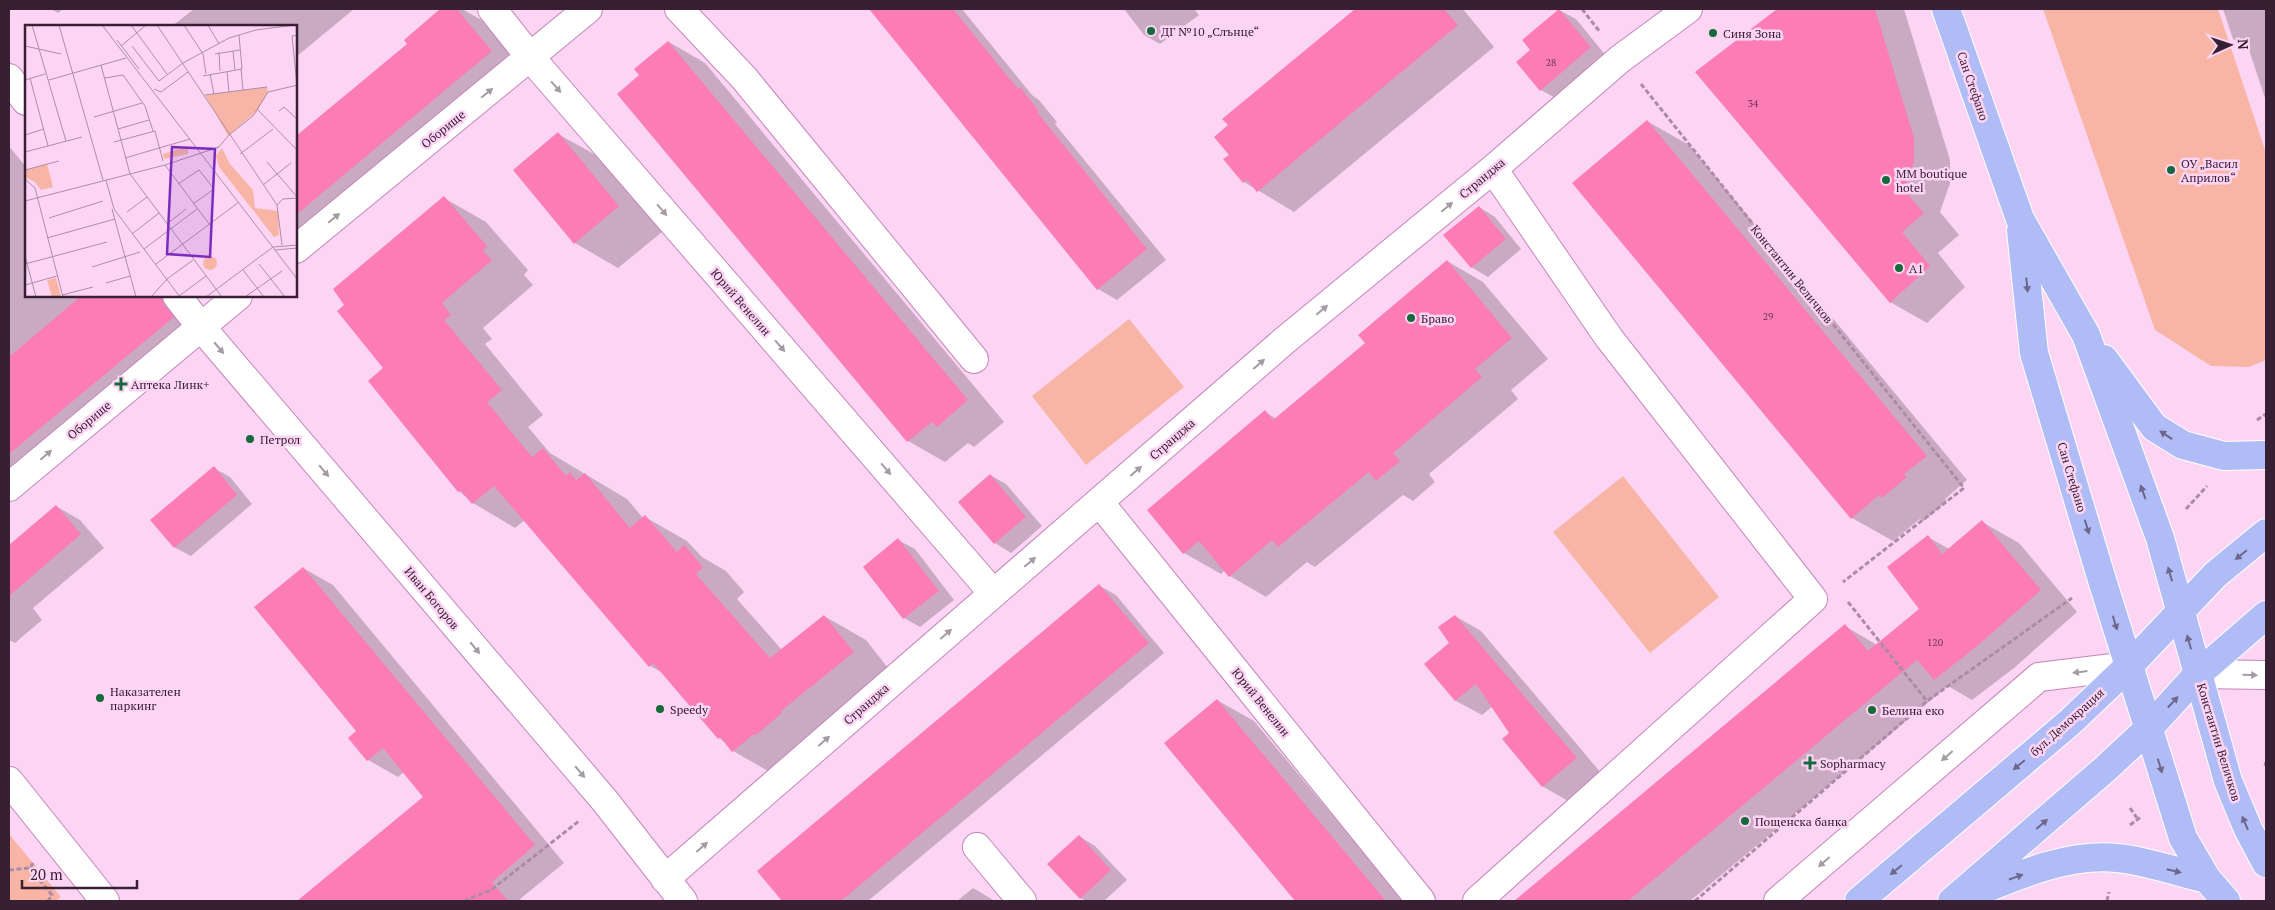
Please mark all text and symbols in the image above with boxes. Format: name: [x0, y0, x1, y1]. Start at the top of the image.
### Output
north arrow: [2205, 20, 2255, 70]
place label: ДГ №10 „Слънце“: [1161, 24, 1259, 39]
inset map: [25, 25, 298, 298]
marker: ДГ №10 „Слънце“: [1145, 25, 1157, 37]
place label: Синя Зона: [1723, 26, 1781, 41]
marker: Синя Зона: [1707, 27, 1719, 39]
text: N: [2234, 38, 2253, 50]
street label: Сан Стефано: [1954, 49, 1992, 123]
house number: 28: [1546, 56, 1556, 69]
one-way arrow: [550, 80, 562, 92]
one-way arrow: [480, 87, 493, 98]
house number: 34: [1748, 97, 1759, 110]
street label: Оборище: [418, 107, 468, 151]
street label: Странджа: [1456, 155, 1508, 201]
place label: ОУ „Васил Априлов“: [2181, 156, 2238, 185]
marker: ОУ „Васил Априлов“: [2165, 164, 2177, 176]
place label: MM boutique hotel: [1896, 166, 1967, 195]
marker: MM boutique hotel: [1880, 174, 1892, 186]
one-way arrow: [1440, 201, 1453, 212]
one-way arrow: [656, 204, 667, 216]
one-way arrow: [327, 212, 340, 223]
street label: Константин Величков: [1748, 222, 1836, 326]
place label: A1: [1909, 261, 1924, 276]
marker: A1: [1893, 262, 1905, 274]
street label: Юрий Венелин: [708, 265, 774, 339]
one-way arrow: [2023, 277, 2031, 293]
one-way arrow: [1315, 305, 1328, 316]
house number: 29: [1763, 310, 1773, 323]
place label: Браво: [1421, 311, 1454, 326]
marker: Браво: [1405, 312, 1417, 324]
one-way arrow: [774, 340, 785, 353]
one-way arrow: [213, 341, 224, 354]
one-way arrow: [1252, 358, 1265, 369]
place label: Аптека Линк+: [131, 377, 209, 392]
marker: Аптека Линк+: [115, 378, 127, 390]
street label: Оборище: [64, 397, 114, 443]
street label: Странджа: [1146, 415, 1198, 463]
one-way arrow: [2160, 430, 2173, 440]
place label: Петрол: [260, 432, 301, 447]
marker: Петрол: [244, 433, 256, 445]
street label: Сан Стефано: [2054, 440, 2090, 514]
one-way arrow: [39, 450, 52, 461]
one-way arrow: [880, 463, 891, 476]
one-way arrow: [318, 465, 330, 477]
one-way arrow: [1130, 465, 1143, 476]
one-way arrow: [2139, 484, 2147, 499]
one-way arrow: [2083, 519, 2091, 534]
one-way arrow: [2235, 549, 2248, 560]
one-way arrow: [1023, 556, 1035, 568]
street label: Иван Богоров: [402, 564, 462, 632]
one-way arrow: [2166, 567, 2174, 582]
one-way arrow: [2112, 615, 2119, 630]
one-way arrow: [940, 628, 953, 639]
one-way arrow: [2185, 635, 2193, 650]
house number: 120: [1927, 636, 1943, 649]
one-way arrow: [469, 642, 481, 654]
street label: Юрий Венелин: [1229, 665, 1293, 739]
one-way arrow: [2072, 668, 2088, 676]
one-way arrow: [2242, 671, 2258, 679]
street label: Странджа: [840, 680, 892, 728]
street label: Константин Величков: [2194, 681, 2244, 803]
place label: Наказателен паркинг: [110, 684, 181, 713]
street label: бул. Демокрация: [2027, 685, 2107, 759]
marker: Наказателен паркинг: [94, 692, 106, 704]
one-way arrow: [2167, 696, 2179, 708]
place label: Speedy: [670, 702, 709, 717]
marker: Speedy: [654, 703, 666, 715]
place label: Белина еко: [1882, 703, 1945, 718]
marker: Белина еко: [1866, 704, 1878, 716]
one-way arrow: [817, 735, 830, 746]
one-way arrow: [1941, 750, 1954, 761]
place label: Sopharmacy: [1820, 756, 1887, 771]
marker: Sopharmacy: [1804, 757, 1816, 769]
one-way arrow: [2013, 759, 2026, 770]
one-way arrow: [2156, 759, 2164, 774]
one-way arrow: [575, 765, 586, 778]
place label: Пощенска банка: [1755, 814, 1847, 829]
marker: Пощенска банка: [1739, 815, 1751, 827]
one-way arrow: [2241, 816, 2249, 830]
one-way arrow: [2036, 818, 2048, 830]
one-way arrow: [695, 842, 708, 853]
one-way arrow: [1818, 856, 1831, 867]
scale bar: [22, 858, 138, 890]
text: 20 m: [30, 864, 63, 884]
one-way arrow: [1890, 864, 1902, 876]
one-way arrow: [2167, 867, 2182, 875]
one-way arrow: [2009, 873, 2024, 881]

